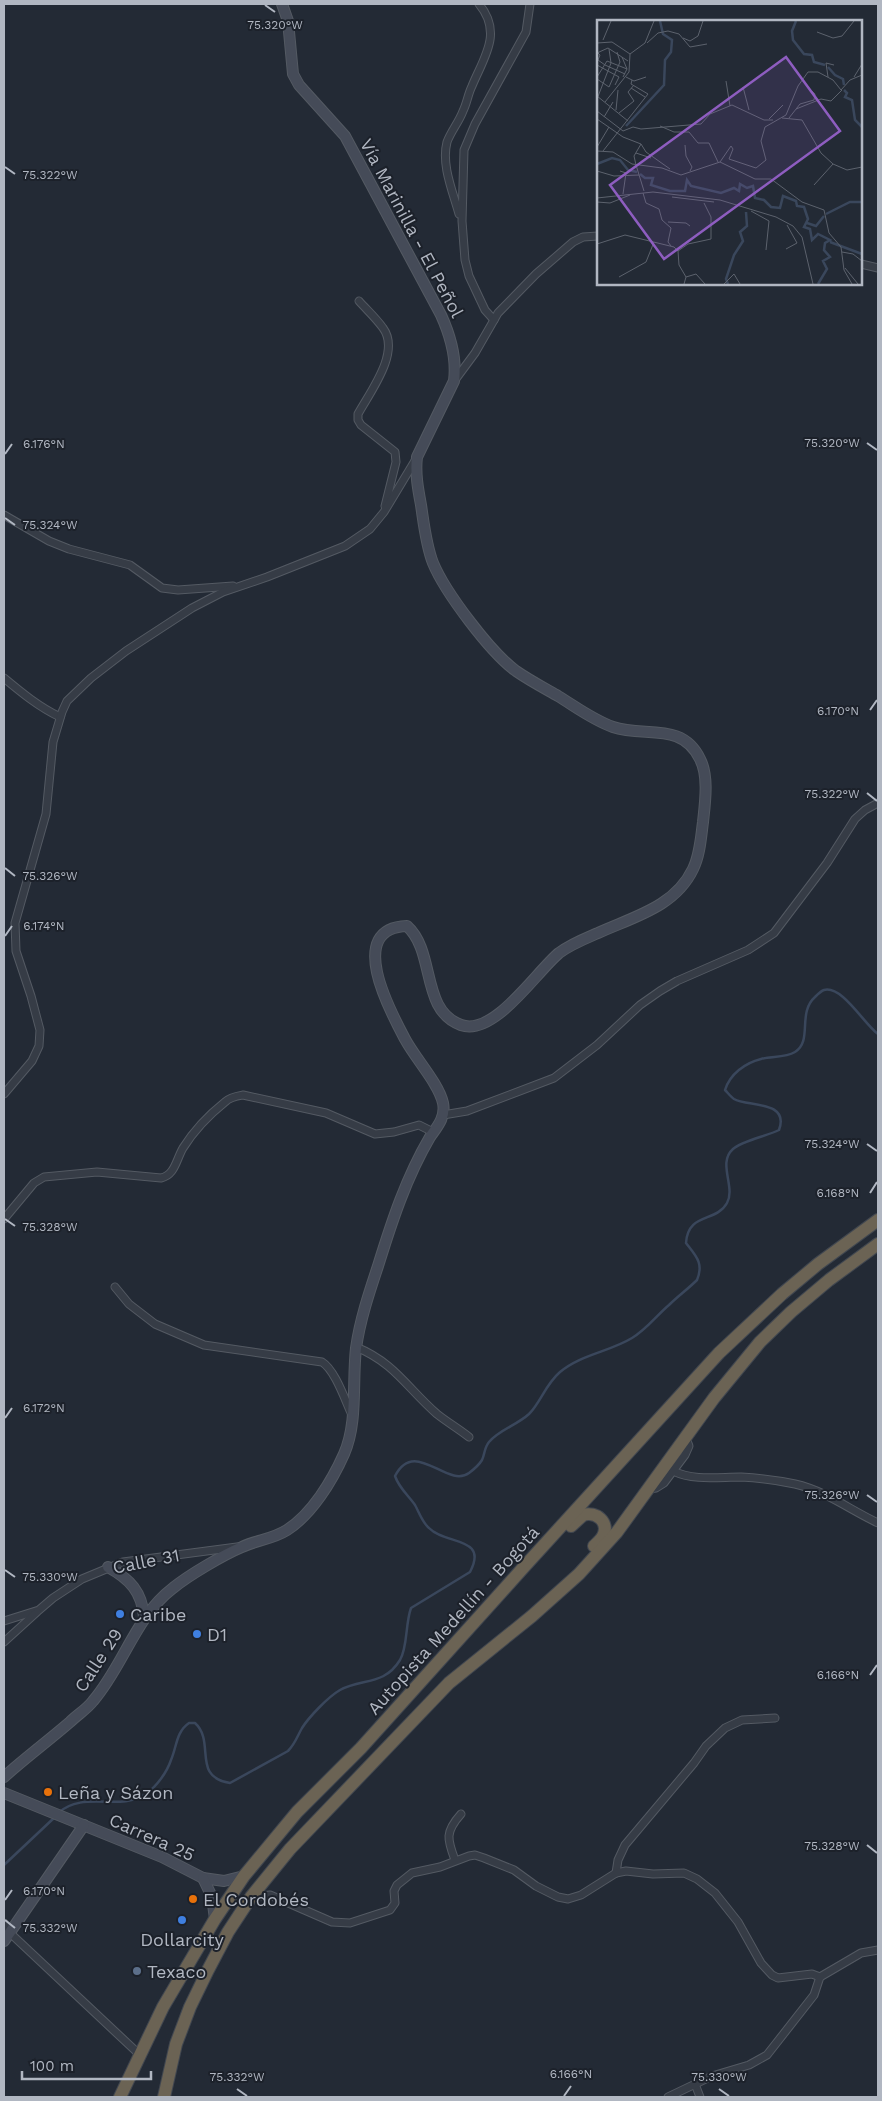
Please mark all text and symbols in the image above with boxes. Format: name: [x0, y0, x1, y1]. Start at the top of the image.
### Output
text: 75.320°W: [247, 18, 303, 32]
inset map: [597, 20, 862, 285]
street label: Vía Marinilla - El Peñol: [356, 135, 468, 321]
text: 75.322°W: [23, 168, 78, 182]
text: 75.320°W: [804, 436, 860, 450]
text: 6.176°N: [23, 437, 65, 451]
text: 75.324°W: [23, 518, 78, 532]
text: 6.170°N: [817, 704, 859, 718]
text: 75.322°W: [805, 787, 860, 801]
text: 75.326°W: [22, 869, 78, 883]
text: 6.174°N: [23, 919, 65, 933]
text: 75.324°W: [805, 1137, 860, 1151]
text: 6.168°N: [817, 1186, 859, 1200]
text: 75.328°W: [22, 1220, 78, 1234]
text: 6.172°N: [23, 1401, 65, 1415]
text: 75.326°W: [804, 1488, 860, 1502]
street label: Autopista Medellín - Bogotá: [363, 1521, 543, 1719]
street label: Calle 31: [111, 1544, 181, 1578]
text: 75.330°W: [22, 1570, 78, 1584]
place label: Caribe: [130, 1604, 186, 1625]
marker: Caribe: [114, 1608, 126, 1620]
street label: Calle 29: [70, 1624, 126, 1696]
place label: D1: [207, 1624, 227, 1645]
marker: D1: [191, 1628, 203, 1640]
text: 6.166°N: [817, 1668, 859, 1682]
place label: Leña y Sázon: [58, 1782, 173, 1803]
marker: Leña y Sázon: [42, 1786, 54, 1798]
street label: Carrera 25: [106, 1809, 198, 1865]
text: 75.328°W: [804, 1839, 860, 1853]
text: 6.170°N: [23, 1884, 65, 1898]
place label: El Cordobés: [203, 1889, 309, 1910]
marker: El Cordobés: [187, 1893, 199, 1905]
marker: Dollarcity: [176, 1914, 188, 1926]
text: 75.332°W: [23, 1921, 78, 1935]
place label: Dollarcity: [140, 1929, 225, 1950]
place label: Texaco: [147, 1961, 206, 1982]
marker: Texaco: [131, 1965, 143, 1977]
scale bar: [22, 2048, 151, 2080]
text: 100 m: [30, 2057, 74, 2075]
text: 6.166°N: [550, 2067, 592, 2081]
text: 75.332°W: [210, 2070, 265, 2084]
text: 75.330°W: [691, 2070, 747, 2084]

